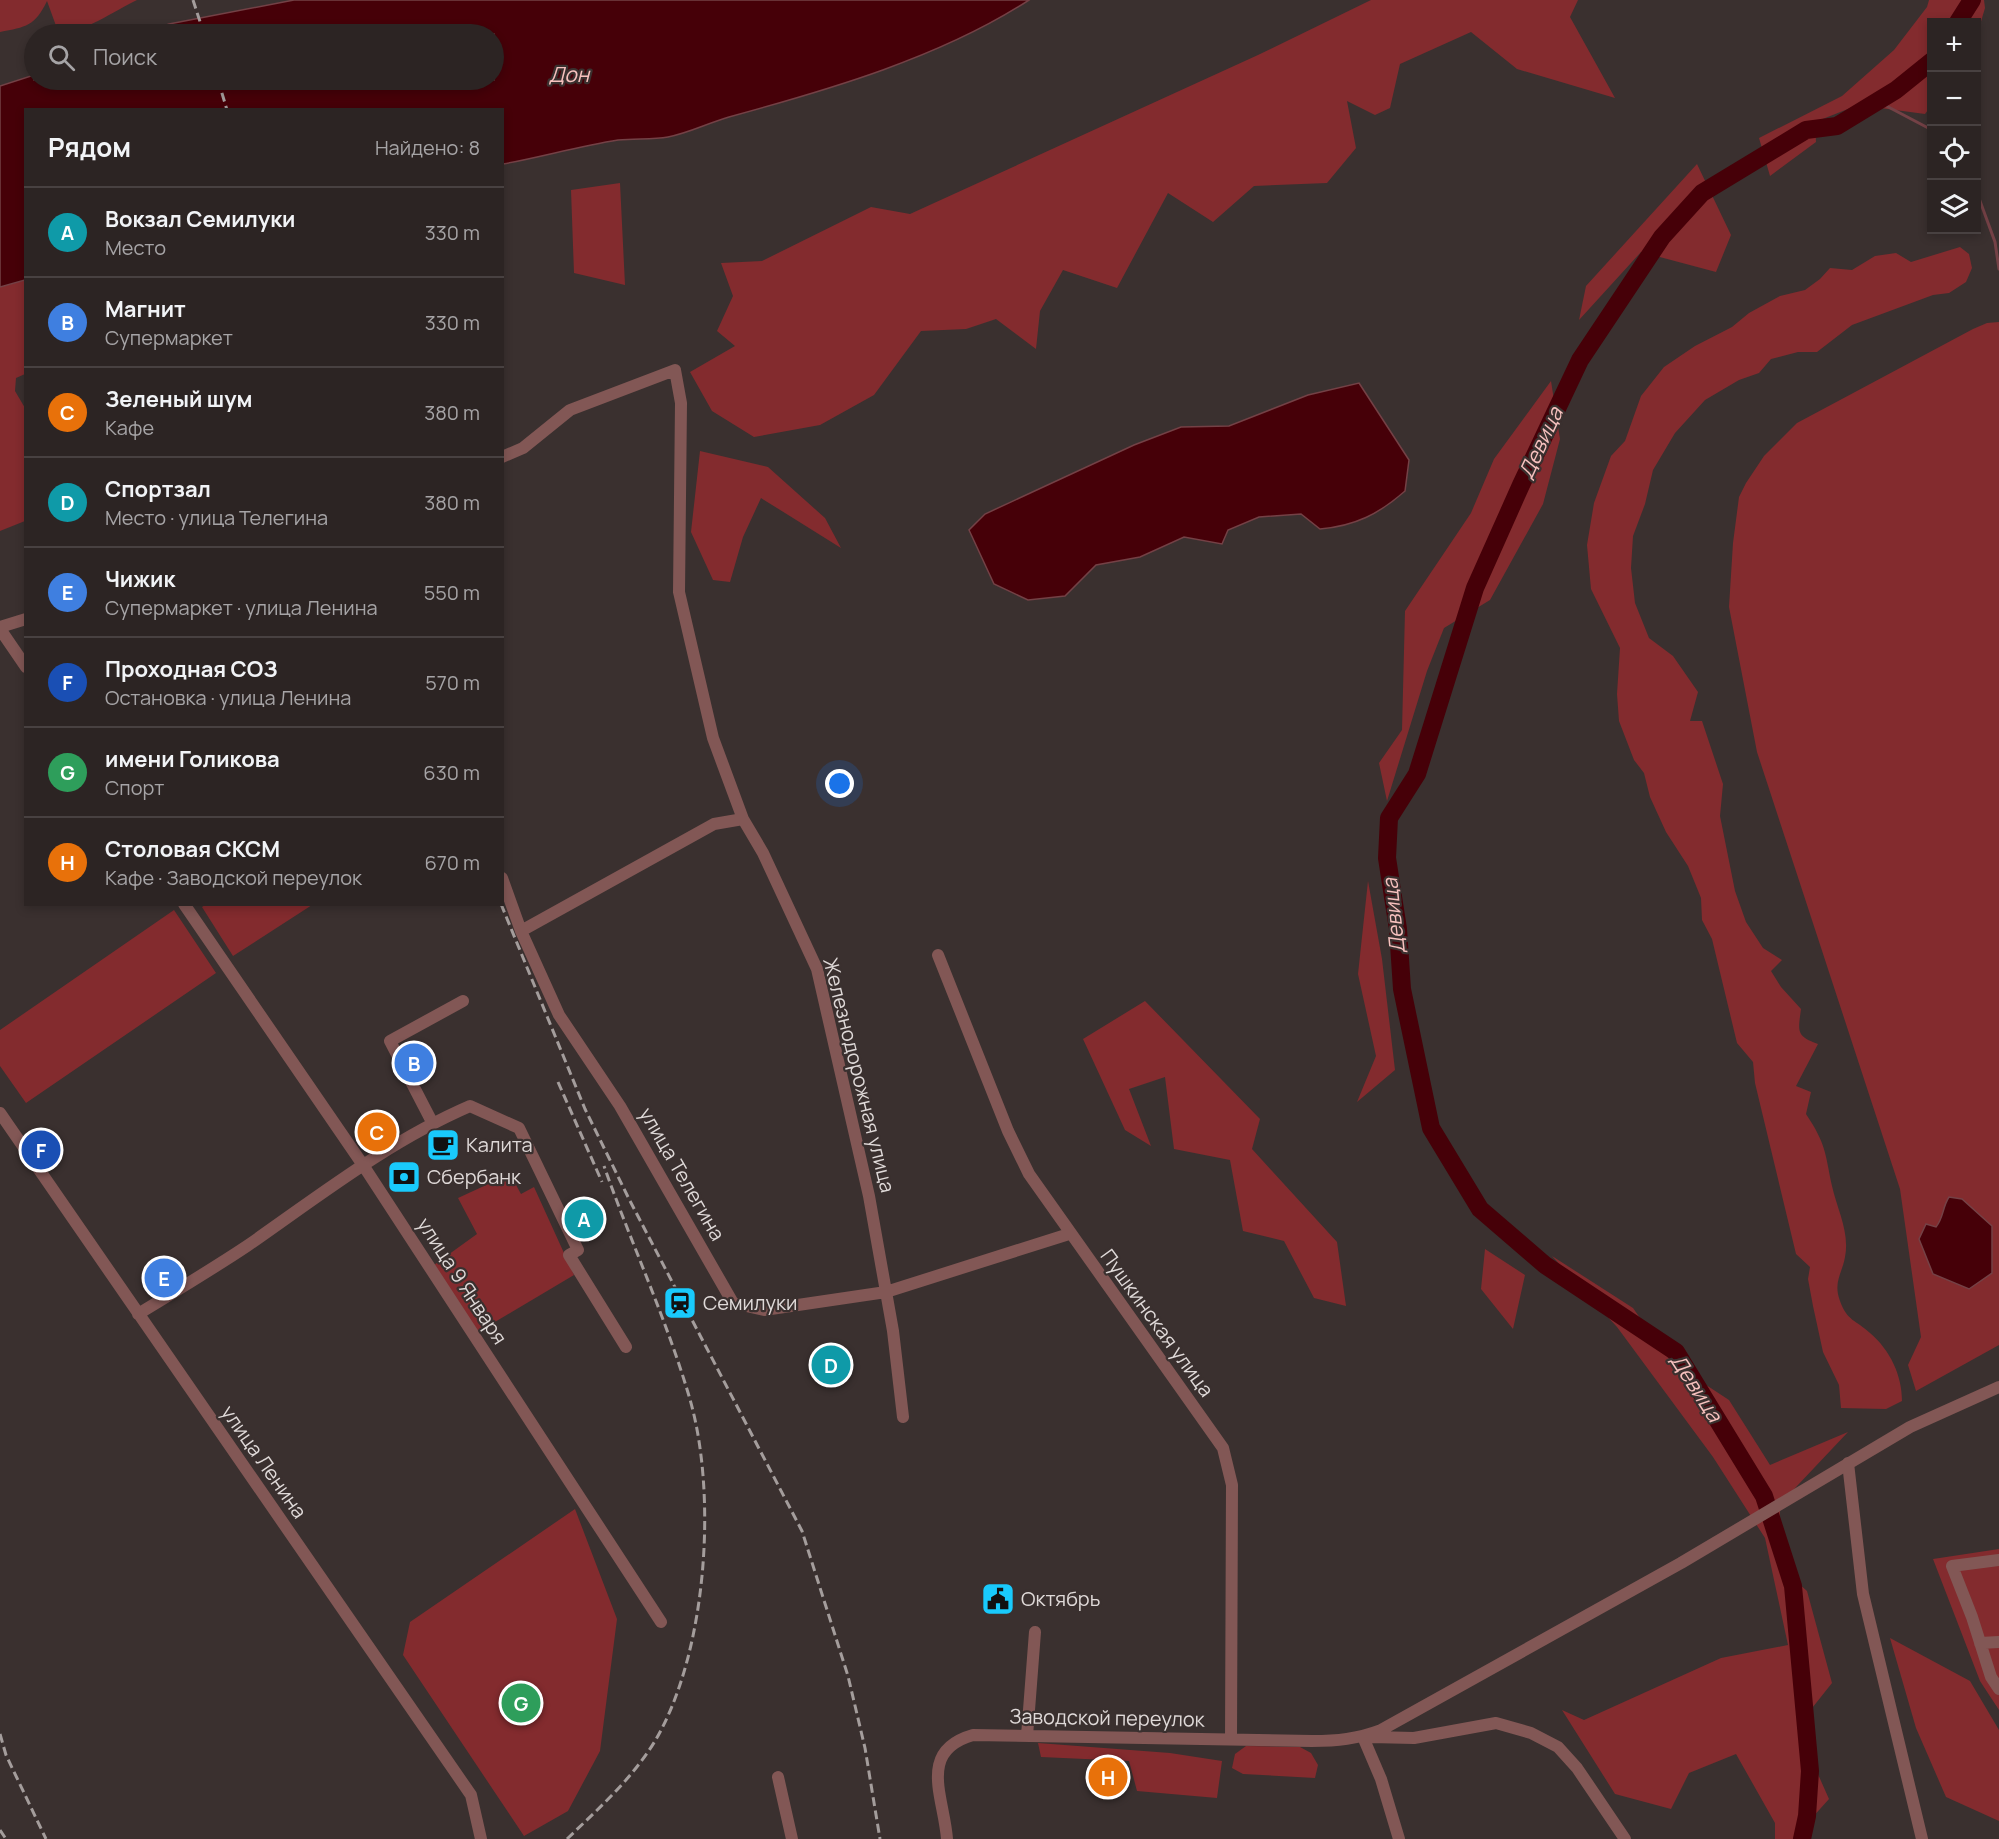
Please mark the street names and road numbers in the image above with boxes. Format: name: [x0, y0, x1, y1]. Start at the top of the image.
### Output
street label: Железнодорожная улица: [817, 955, 902, 1195]
street label: улица Телегина: [633, 1102, 732, 1245]
street label: улица 9 Января: [411, 1212, 514, 1349]
street label: Пушкинская улица: [1095, 1243, 1220, 1402]
street label: улица Ленина: [215, 1400, 313, 1524]
street label: Заводской переулок: [1009, 1702, 1206, 1733]

